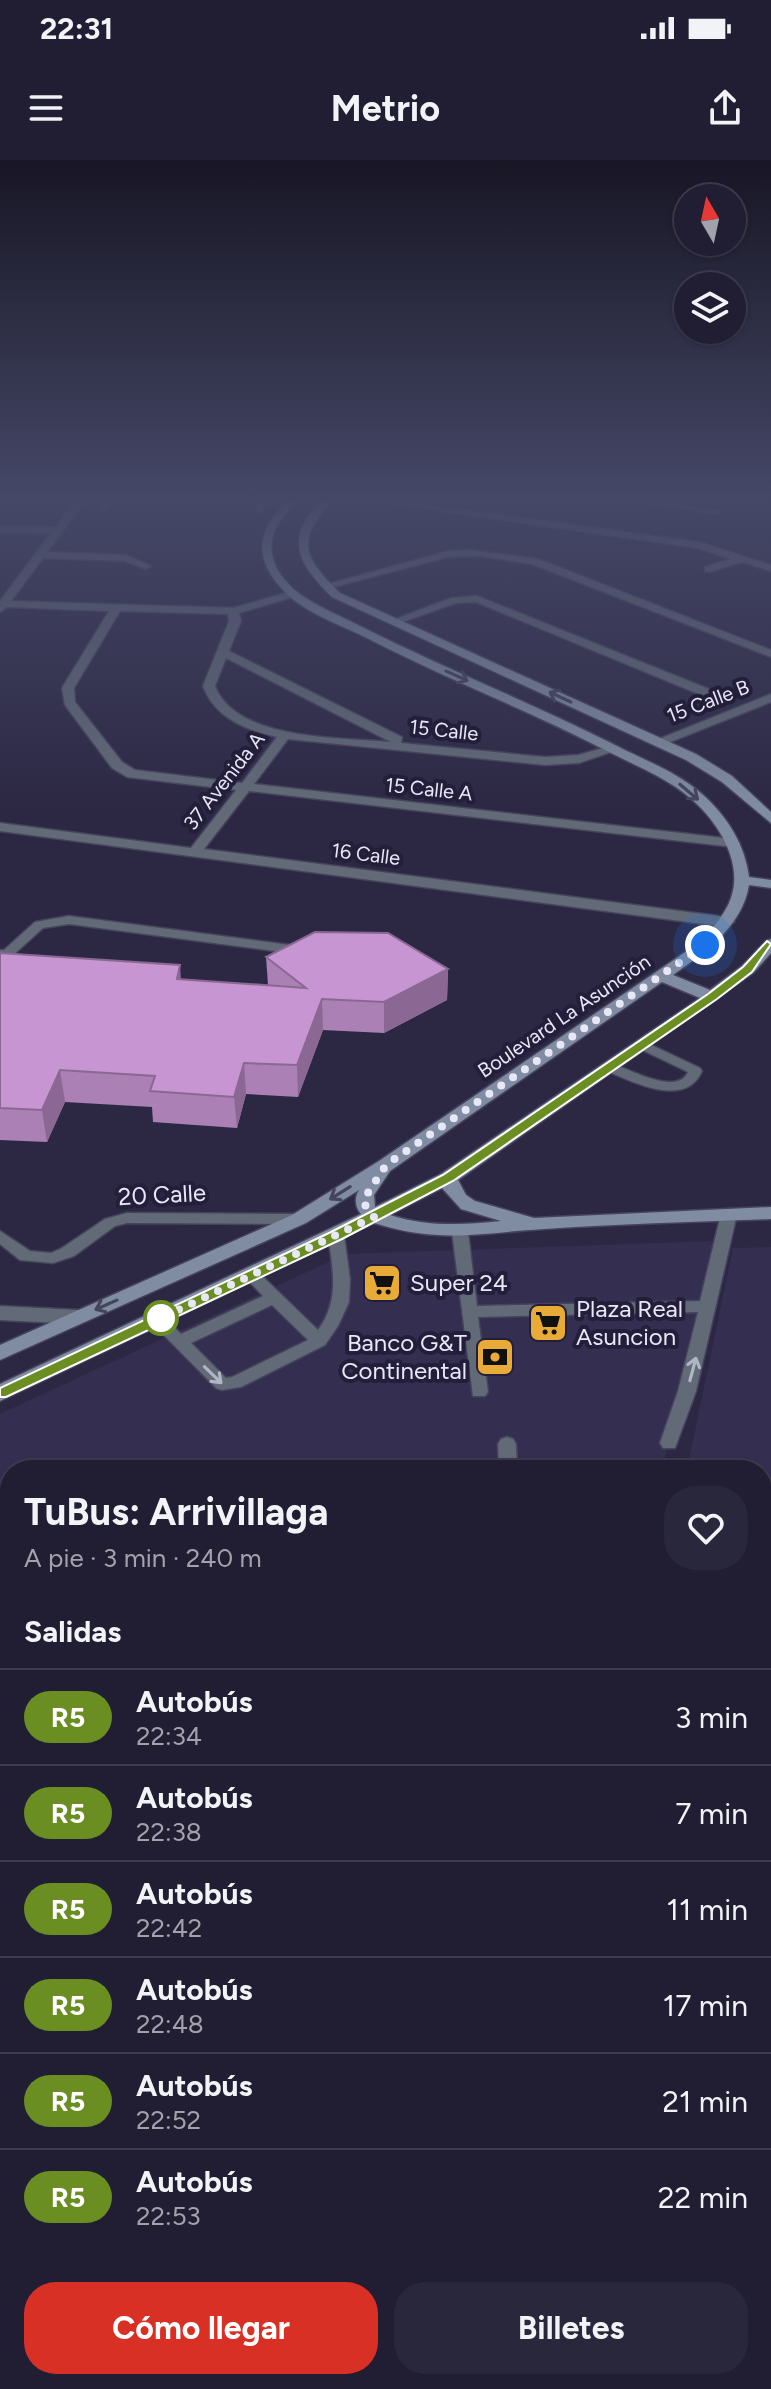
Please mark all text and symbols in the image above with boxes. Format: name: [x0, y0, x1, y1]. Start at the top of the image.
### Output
text: 22:31: [40, 10, 113, 47]
icon: menu: [24, 86, 68, 130]
icon: share: [703, 86, 747, 130]
text: Metrio: [331, 87, 440, 130]
north arrow: [674, 184, 746, 256]
map controls: [674, 184, 746, 344]
button: layers: [674, 272, 746, 344]
one-way arrow: [445, 669, 469, 684]
street label: 15 Calle B: [663, 674, 753, 728]
one-way arrow: [548, 689, 572, 704]
street label: 15 Calle: [408, 714, 480, 746]
street label: 37 Avenida A: [178, 727, 270, 835]
street label: 15 Calle A: [384, 772, 474, 806]
one-way arrow: [678, 783, 699, 801]
street label: 16 Calle: [330, 838, 402, 870]
your location: [685, 925, 725, 965]
street label: Boulevard La Asunción: [473, 949, 655, 1083]
street label: 20 Calle: [117, 1178, 207, 1211]
one-way arrow: [329, 1186, 352, 1202]
supermarket icon: Super 24: [361, 1262, 403, 1304]
place label: Super 24: [410, 1268, 508, 1297]
place label: Plaza Real Asuncion: [576, 1294, 683, 1351]
one-way arrow: [94, 1298, 118, 1313]
unlabelled marker: [144, 1301, 178, 1335]
supermarket icon: Plaza Real Asuncion: [527, 1302, 569, 1344]
place label: Banco G&T Continental: [341, 1328, 467, 1385]
bank icon: Banco G&T Continental: [474, 1336, 516, 1378]
one-way arrow: [686, 1356, 701, 1382]
one-way arrow: [202, 1365, 222, 1383]
button: heart: [664, 1486, 748, 1570]
text: TuBus: Arrivillaga: [24, 1489, 328, 1535]
text: A pie · 3 min · 240 m: [24, 1542, 262, 1574]
text: Salidas: [24, 1613, 121, 1650]
text: Autobús: [136, 1683, 253, 1720]
text: 3 min: [675, 1699, 748, 1736]
text: R5: [51, 1700, 85, 1734]
text: 22:34: [136, 1720, 202, 1752]
text: Autobús: [136, 1779, 253, 1816]
text: 7 min: [675, 1795, 748, 1832]
text: R5: [51, 1796, 85, 1830]
text: 22:38: [136, 1816, 202, 1848]
text: Autobús: [136, 1875, 253, 1912]
text: 11 min: [667, 1891, 748, 1928]
text: R5: [51, 1892, 85, 1926]
text: 22:42: [136, 1912, 202, 1944]
text: Autobús: [136, 1971, 253, 2008]
text: 17 min: [663, 1987, 748, 2024]
text: R5: [51, 1988, 85, 2022]
text: 22:48: [136, 2008, 204, 2040]
text: Autobús: [136, 2067, 253, 2104]
text: 21 min: [662, 2083, 748, 2120]
text: R5: [51, 2084, 85, 2118]
text: 22:52: [136, 2104, 201, 2136]
text: Autobús: [136, 2163, 253, 2200]
text: 22 min: [658, 2179, 748, 2216]
text: R5: [51, 2180, 85, 2214]
text: 22:53: [136, 2200, 201, 2232]
button: Cómo llegar: [24, 2282, 378, 2374]
button: Billetes: [394, 2282, 748, 2374]

